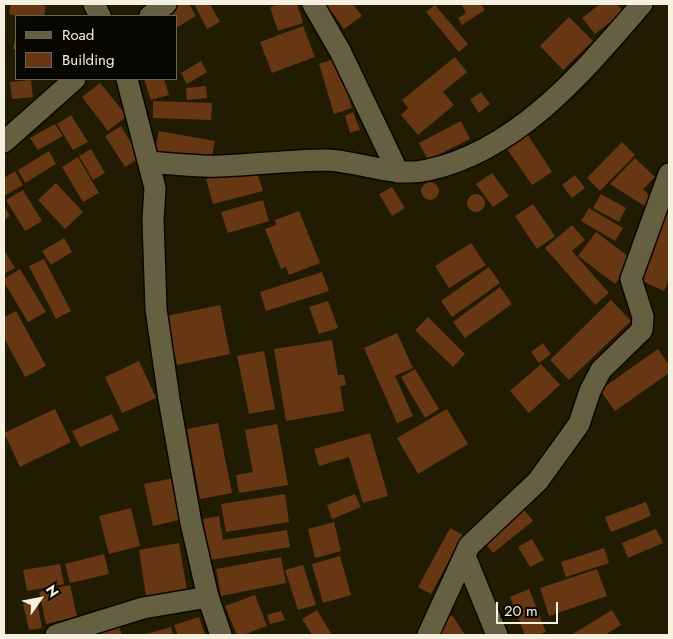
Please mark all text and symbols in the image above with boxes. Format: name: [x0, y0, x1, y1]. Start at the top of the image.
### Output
legend: [15, 15, 178, 80]
text: Road: [62, 24, 94, 46]
text: Building: [62, 49, 114, 71]
north arrow: [15, 574, 65, 624]
text: N: [41, 581, 64, 601]
scale bar: [498, 592, 560, 624]
text: 20 m: [504, 600, 538, 622]

